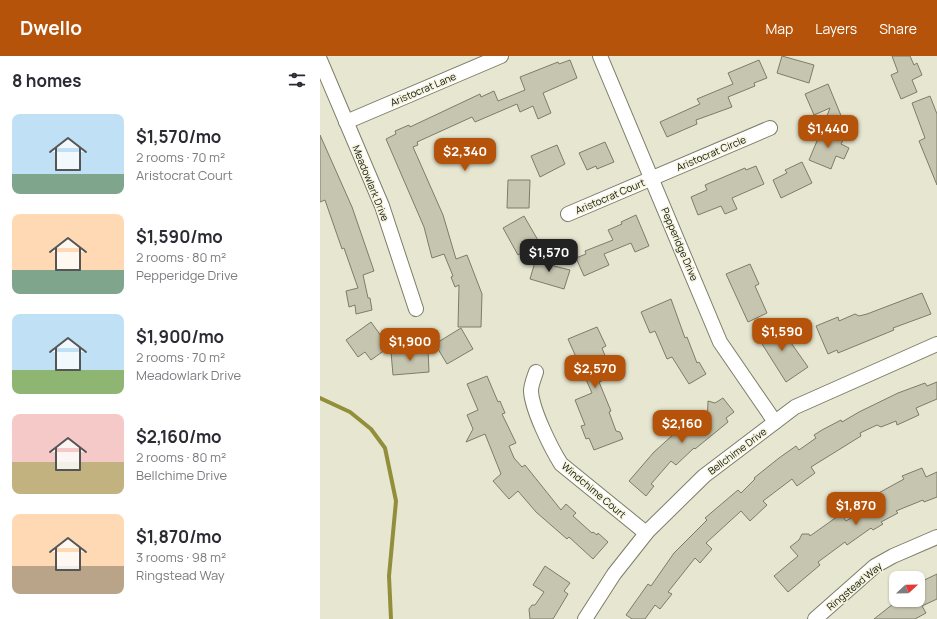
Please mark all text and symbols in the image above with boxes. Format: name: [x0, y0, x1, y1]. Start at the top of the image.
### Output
text: Dwello: [20, 15, 82, 41]
text: Map: [765, 19, 793, 38]
text: Layers: [815, 19, 857, 38]
text: Share: [879, 19, 917, 38]
text: 8 homes: [12, 69, 82, 92]
icon: filters: [286, 69, 308, 91]
street label: Aristocrat Lane: [388, 69, 458, 109]
pin: $1,440: [795, 115, 861, 149]
text: $1,440: [807, 119, 849, 137]
text: $1,570/mo: [136, 125, 221, 148]
icon: home: [44, 130, 92, 178]
street label: Aristocrat Circle: [674, 132, 748, 174]
pin: $2,340: [432, 138, 498, 172]
text: $2,340: [443, 142, 487, 160]
street label: Meadowlark Drive: [349, 143, 393, 223]
text: 2 rooms · 70 m²: [136, 148, 225, 166]
text: Aristocrat Court: [136, 166, 233, 184]
street label: Aristocrat Court: [573, 175, 647, 217]
street label: Pepperidge Drive: [658, 205, 702, 283]
text: $1,590/mo: [136, 225, 223, 248]
icon: home: [44, 230, 92, 278]
pin: $1,570: [516, 239, 582, 273]
text: $1,570: [529, 243, 569, 261]
text: 2 rooms · 80 m²: [136, 248, 226, 266]
text: Pepperidge Drive: [136, 266, 238, 284]
pin: $1,590: [749, 318, 815, 352]
text: $1,590: [761, 322, 803, 340]
text: $1,900/mo: [136, 325, 224, 348]
pin: $1,900: [377, 328, 443, 362]
icon: home: [44, 330, 92, 378]
text: $1,900: [389, 332, 431, 350]
text: 2 rooms · 70 m²: [136, 348, 225, 366]
pin: $2,570: [562, 355, 628, 389]
text: $2,570: [574, 359, 616, 377]
text: Meadowlark Drive: [136, 366, 241, 384]
pin: $2,160: [649, 410, 715, 444]
text: $2,160: [662, 414, 702, 432]
street label: Bellchime Drive: [705, 424, 769, 478]
text: $2,160/mo: [136, 425, 222, 448]
icon: home: [44, 430, 92, 478]
text: 2 rooms · 80 m²: [136, 448, 226, 466]
street label: Windchime Court: [559, 459, 629, 521]
text: Bellchime Drive: [136, 466, 227, 484]
pin: $1,870: [823, 492, 889, 526]
text: $1,870: [836, 496, 876, 514]
text: $1,870/mo: [136, 525, 222, 548]
icon: home: [44, 530, 92, 578]
text: 3 rooms · 98 m²: [136, 548, 226, 566]
street label: Ringstead Way: [823, 558, 885, 613]
text: Ringstead Way: [136, 566, 225, 584]
north arrow: [889, 571, 925, 607]
map controls: [889, 571, 925, 607]

